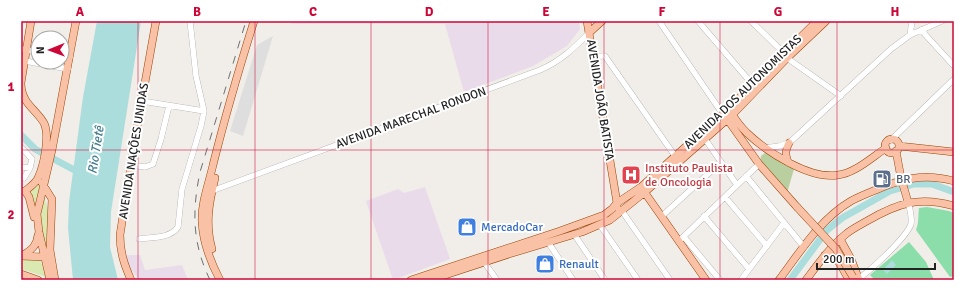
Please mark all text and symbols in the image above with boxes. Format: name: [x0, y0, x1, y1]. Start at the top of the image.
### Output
text: A: [76, 4, 85, 20]
text: B: [193, 4, 201, 20]
text: C: [309, 4, 317, 20]
text: D: [425, 4, 434, 20]
text: E: [542, 4, 550, 20]
text: F: [659, 4, 666, 20]
text: G: [774, 4, 782, 20]
text: H: [891, 4, 899, 20]
north arrow: [30, 30, 70, 70]
street label: AVENIDA DOS AUTONOMISTAS: [681, 31, 805, 152]
street label: AVENIDA JOÃO BATISTA: [583, 38, 617, 162]
text: N: [34, 46, 47, 54]
text: 1: [7, 79, 15, 95]
street label: AVENIDA NAÇÕES UNIDAS: [116, 82, 152, 220]
street label: AVENIDA MARECHAL RONDON: [334, 84, 488, 152]
water label: Rio Tietê: [84, 123, 108, 175]
place label: Instituto Paulista de Oncologia: [645, 161, 733, 190]
hospital icon: Instituto Paulista de Oncologia: [620, 164, 642, 186]
fuel station icon: BR: [871, 168, 893, 190]
place label: BR: [896, 172, 910, 187]
text: 2: [7, 207, 15, 223]
shop icon: MercadoCar: [456, 216, 478, 238]
place label: MercadoCar: [481, 220, 543, 235]
scale bar: [817, 245, 935, 271]
text: 200 m: [823, 252, 855, 267]
shop icon: Renault: [534, 253, 556, 275]
place label: Renault: [559, 257, 599, 272]

